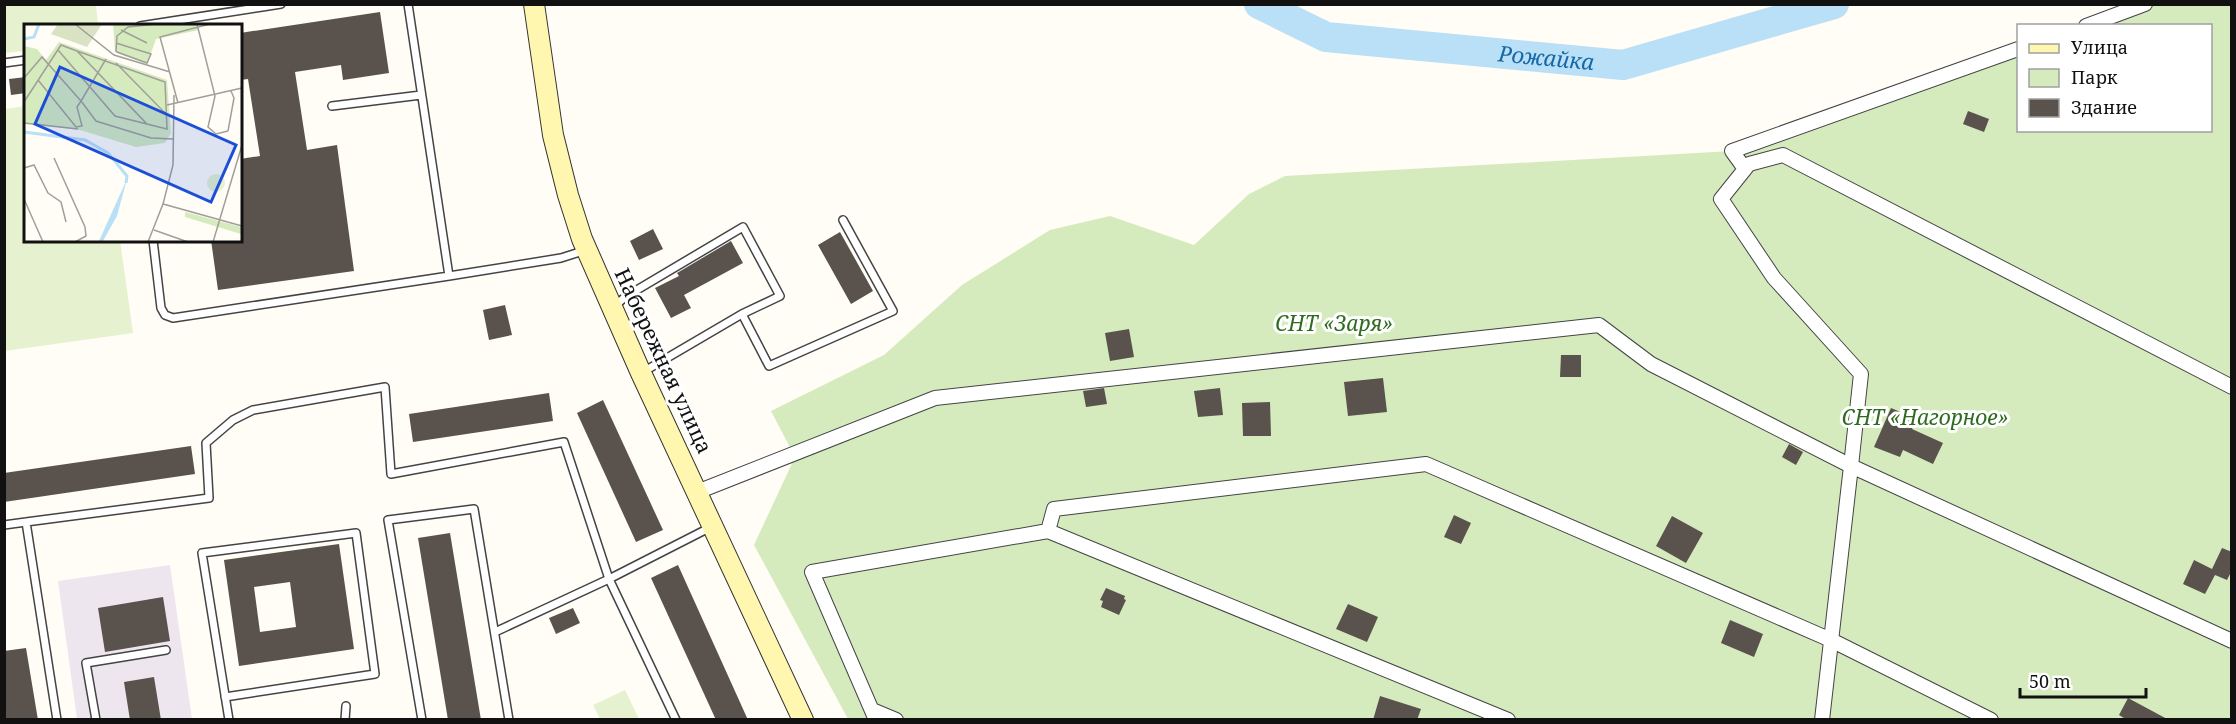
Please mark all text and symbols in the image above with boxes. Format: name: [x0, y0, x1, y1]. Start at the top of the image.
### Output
inset map: [24, 24, 242, 242]
legend: [2017, 24, 2212, 132]
text: Улица: [2071, 35, 2128, 59]
water label: Рожайка: [1496, 37, 1596, 76]
text: Парк: [2071, 65, 2118, 89]
text: Здание: [2071, 95, 2137, 119]
street label: Набережная улица: [609, 263, 719, 458]
park label: СНТ «Заря»: [1275, 309, 1393, 337]
park label: СНТ «Нагорное»: [1842, 403, 2008, 431]
scale bar: [2020, 661, 2146, 699]
text: 50 m: [2029, 669, 2071, 693]

